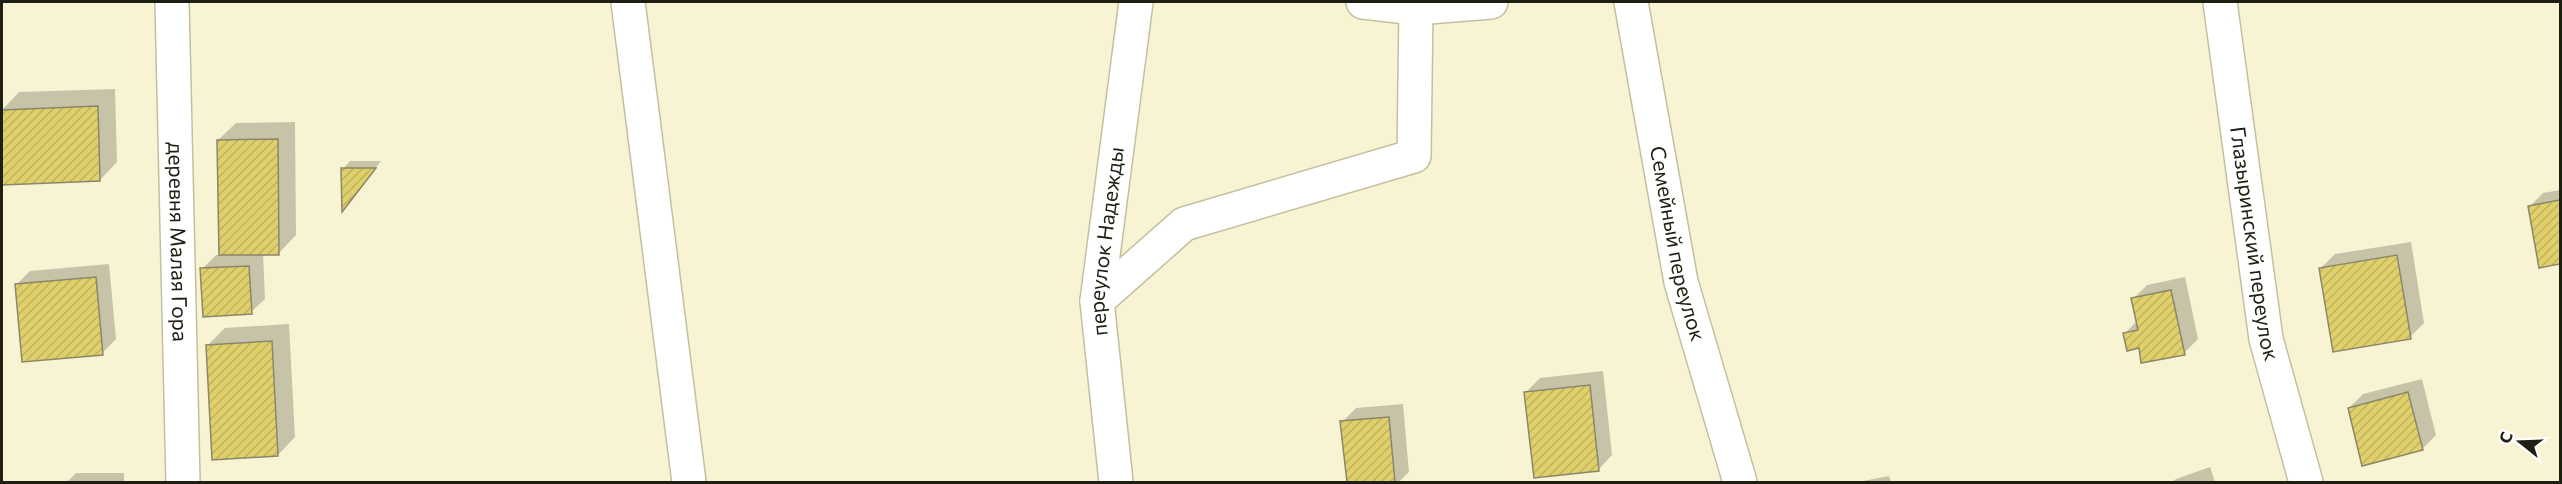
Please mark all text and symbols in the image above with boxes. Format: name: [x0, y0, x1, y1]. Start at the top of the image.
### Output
street label: Глазыринский переулок: [2226, 125, 2285, 363]
street label: деревня Малая Гора: [164, 142, 194, 342]
street label: Семейный переулок: [1646, 144, 1712, 344]
street label: переулок Надежды: [1083, 145, 1128, 338]
north arrow: [2490, 412, 2550, 472]
text: С: [2495, 429, 2516, 445]

